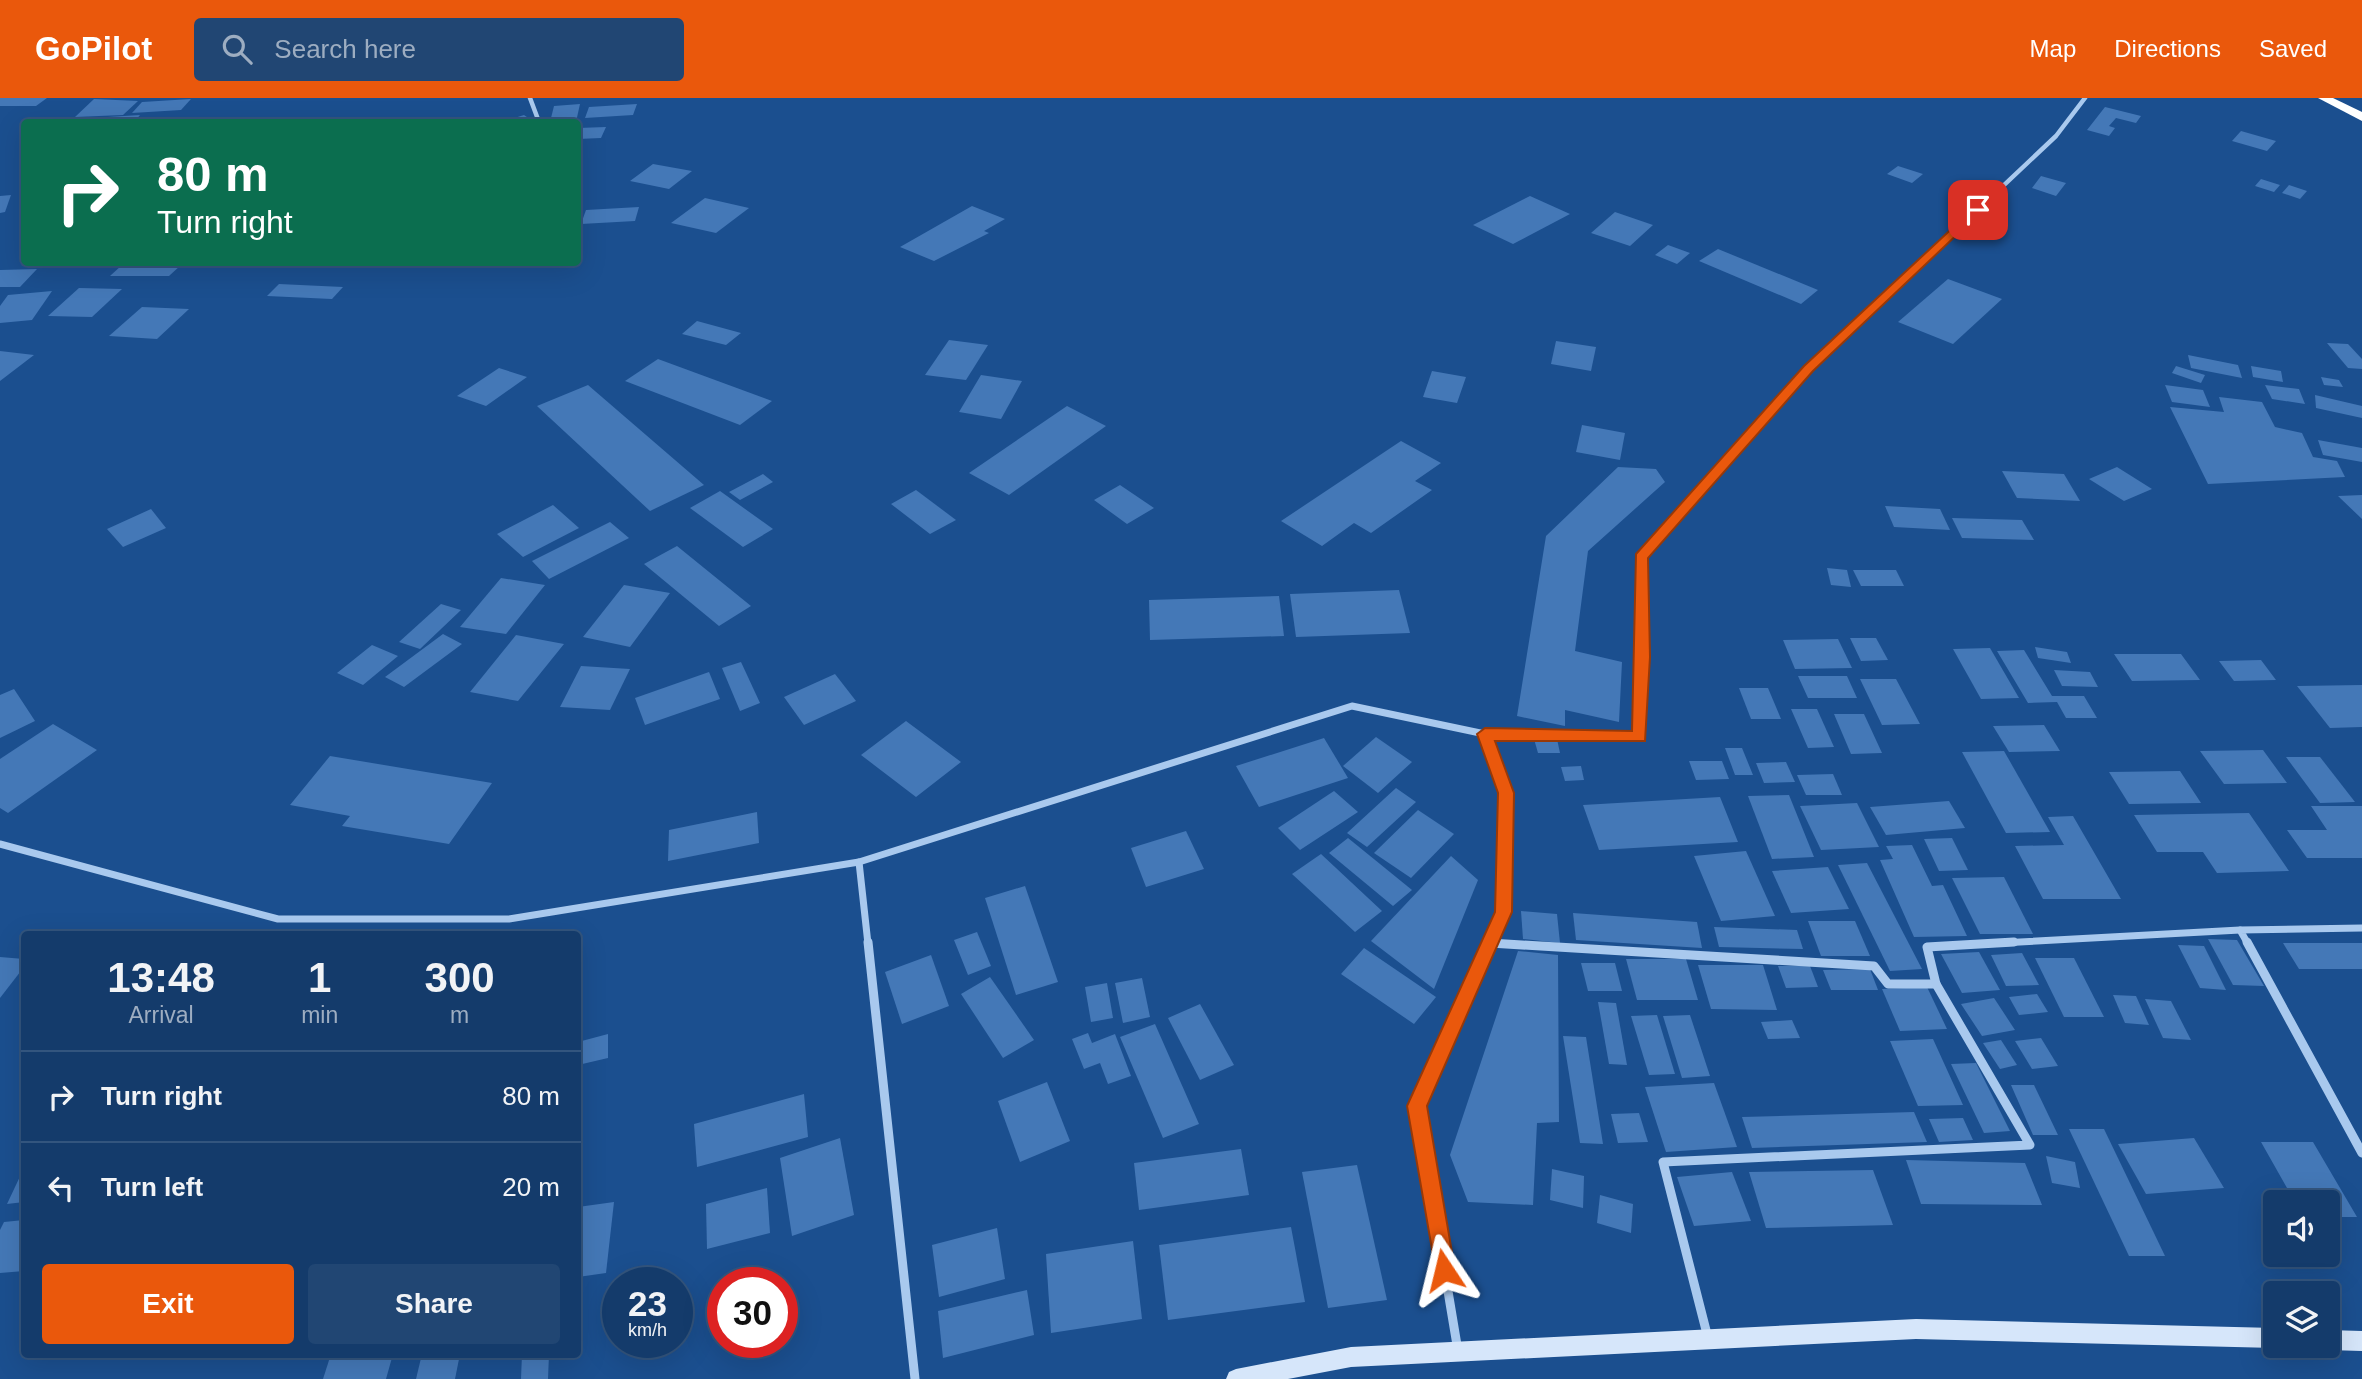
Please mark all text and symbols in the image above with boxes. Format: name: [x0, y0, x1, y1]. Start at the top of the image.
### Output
search box: [194, 18, 684, 81]
text: GoPilot: [35, 30, 152, 67]
icon: search: [218, 30, 256, 68]
text: Search here: [274, 34, 416, 64]
text: Map: [2030, 35, 2076, 62]
text: Directions: [2114, 35, 2221, 62]
text: Saved: [2259, 35, 2327, 62]
icon: right: [42, 147, 133, 238]
text: 80 m: [157, 147, 269, 201]
pin: [1948, 180, 2008, 240]
icon: arrive: [1959, 191, 1997, 229]
text: Turn right: [157, 204, 293, 240]
text: 13:48: [107, 954, 215, 1001]
text: 1: [308, 954, 331, 1001]
text: 300: [425, 954, 495, 1001]
text: Arrival: [128, 1002, 194, 1028]
text: min: [301, 1002, 338, 1028]
text: m: [450, 1002, 469, 1028]
icon: right: [42, 1078, 80, 1116]
text: Turn right: [101, 1081, 222, 1111]
text: 80 m: [502, 1081, 560, 1111]
icon: left: [42, 1169, 80, 1207]
text: Turn left: [101, 1172, 203, 1202]
text: 20 m: [502, 1172, 560, 1202]
map controls: [2263, 1190, 2340, 1358]
button: sound: [2263, 1190, 2340, 1267]
position arrow: [1407, 1233, 1481, 1307]
button: Exit: [42, 1264, 294, 1344]
button: Share: [308, 1264, 560, 1344]
speed limit sign: 30: [707, 1267, 798, 1358]
button: layers: [2263, 1281, 2340, 1358]
text: 23: [628, 1284, 667, 1323]
text: km/h: [628, 1320, 667, 1340]

